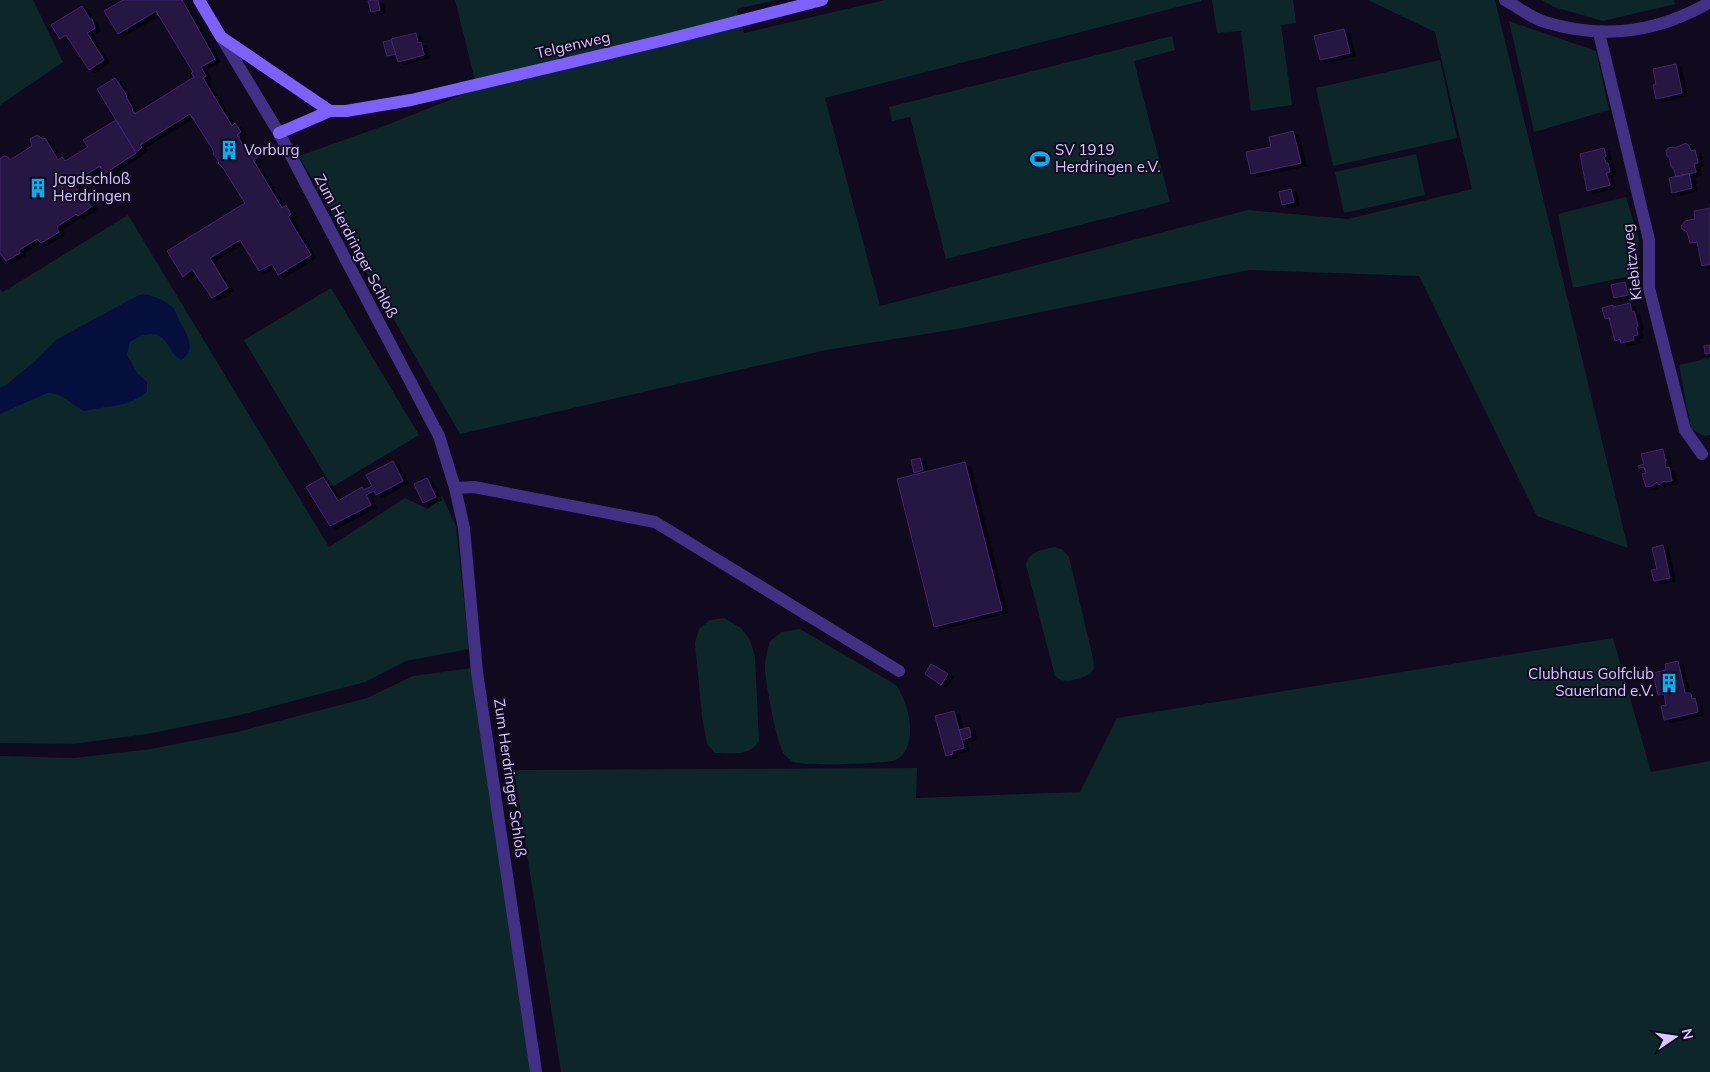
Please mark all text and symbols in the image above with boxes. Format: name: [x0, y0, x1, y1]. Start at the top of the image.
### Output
street label: Telgenweg: [534, 27, 612, 62]
building icon: Vorburg: [218, 139, 240, 161]
place label: Vorburg: [244, 140, 300, 159]
place label: SV 1919 Herdringen e.V.: [1055, 140, 1161, 176]
sports icon: SV 1919 Herdringen e.V.: [1029, 148, 1051, 170]
place label: Jagdschloß Herdringen: [53, 169, 131, 205]
street label: Zum Herdringer Schloß: [310, 171, 403, 321]
building icon: Jagdschloß Herdringen: [27, 177, 49, 199]
street label: Kiebitzweg: [1617, 223, 1646, 301]
place label: Clubhaus Golfclub Sauerland e.V.: [1528, 664, 1654, 700]
building icon: Clubhaus Golfclub Sauerland e.V.: [1658, 672, 1680, 694]
street label: Zum Herdringer Schloß: [490, 697, 531, 859]
north arrow: [1650, 1012, 1700, 1062]
text: N: [1678, 1027, 1698, 1041]

